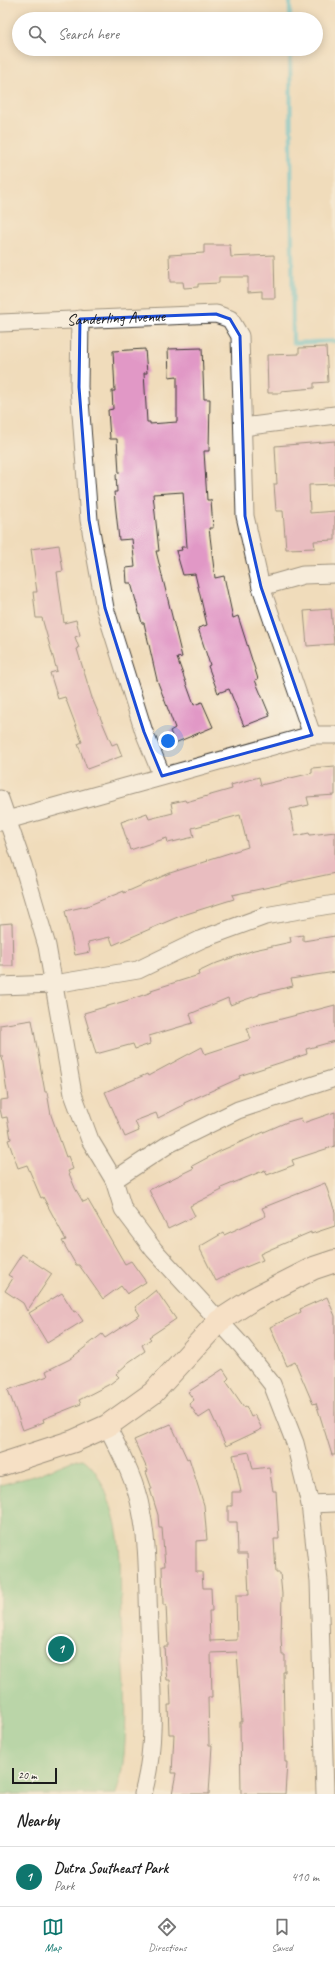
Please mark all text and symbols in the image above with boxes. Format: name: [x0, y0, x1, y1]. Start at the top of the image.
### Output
search box: [12, 12, 323, 56]
icon: search: [26, 23, 48, 45]
text: Search here: [58, 25, 119, 44]
street label: Sanderling Avenue: [66, 306, 167, 330]
your location: [158, 731, 178, 751]
pin: 1: [48, 1634, 74, 1664]
scale bar: [12, 1766, 57, 1785]
text: 20 m: [18, 1768, 37, 1782]
text: Nearby: [16, 1810, 59, 1831]
text: Dutra Southeast Park: [54, 1859, 168, 1878]
text: 1: [26, 1869, 32, 1885]
text: 410 m: [291, 1869, 319, 1885]
text: Park: [54, 1878, 75, 1894]
tab: Map: [42, 1916, 64, 1954]
tab: Directions: [148, 1916, 187, 1954]
tab: Saved: [271, 1916, 293, 1954]

